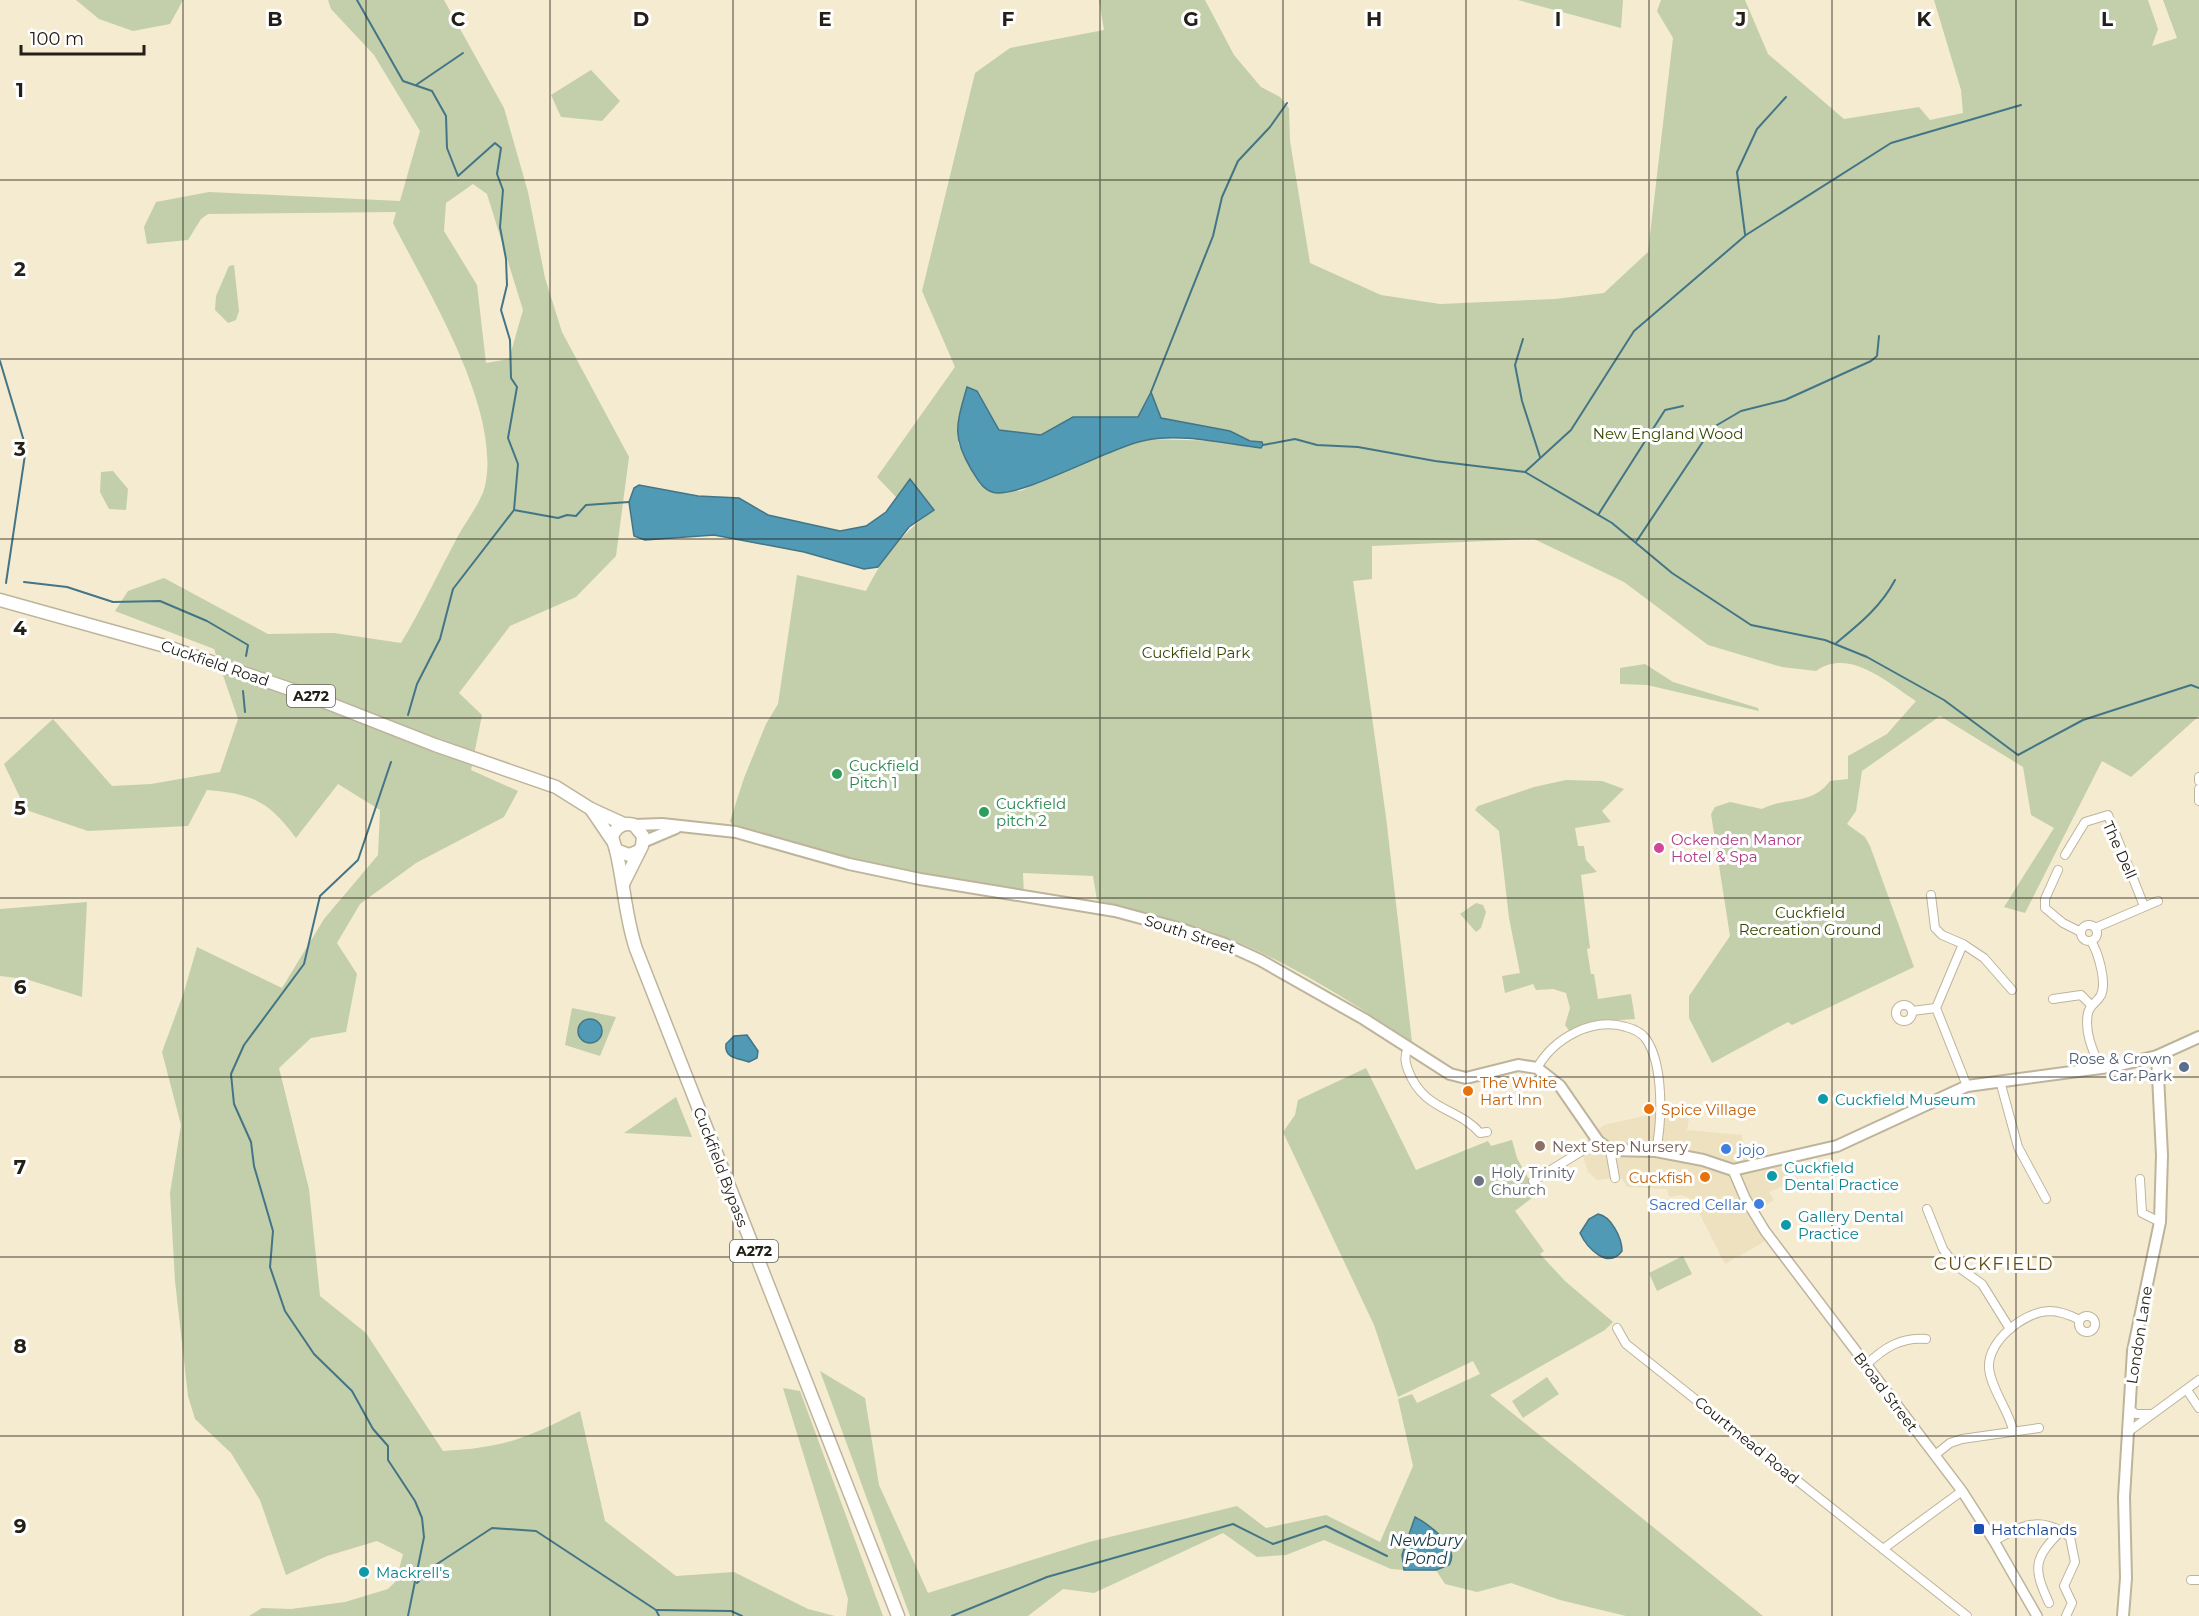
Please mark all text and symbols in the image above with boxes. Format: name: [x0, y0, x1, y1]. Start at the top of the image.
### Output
text: B: [267, 7, 283, 31]
text: C: [451, 7, 466, 31]
text: D: [633, 7, 649, 31]
text: E: [818, 7, 832, 31]
text: F: [1002, 7, 1015, 31]
text: G: [1183, 7, 1199, 31]
text: H: [1366, 7, 1382, 31]
text: I: [1555, 7, 1561, 31]
text: J: [1735, 7, 1746, 31]
text: K: [1917, 7, 1933, 31]
text: L: [2101, 7, 2113, 31]
scale bar: [21, 18, 144, 56]
text: 100 m: [30, 28, 84, 50]
text: 1: [16, 78, 24, 102]
text: 2: [14, 257, 26, 281]
park label: New England Wood: [1593, 424, 1743, 443]
text: 3: [13, 437, 26, 461]
text: 4: [13, 616, 27, 640]
street label: Cuckfield Road: [158, 636, 272, 690]
park label: Cuckfield Park: [1142, 643, 1250, 662]
road number: A272: [287, 685, 335, 707]
place label: Cuckfield Pitch 1: [849, 756, 919, 792]
marker: Cuckfield Pitch 1: [830, 767, 844, 781]
place label: Cuckfield pitch 2: [996, 794, 1066, 830]
text: 5: [14, 796, 26, 820]
marker: Cuckfield pitch 2: [977, 805, 991, 819]
street label: The Dell: [2099, 818, 2141, 882]
place label: Ockenden Manor Hotel & Spa: [1671, 830, 1802, 866]
marker: Ockenden Manor Hotel & Spa: [1652, 841, 1666, 855]
park label: Cuckfield Recreation Ground: [1739, 903, 1881, 939]
street label: South Street: [1142, 910, 1238, 958]
text: 6: [14, 975, 27, 999]
place label: Rose & Crown Car Park: [2069, 1049, 2172, 1085]
marker: Rose & Crown Car Park: [2177, 1060, 2191, 1074]
place label: The White Hart Inn: [1480, 1073, 1557, 1109]
marker: The White Hart Inn: [1461, 1084, 1475, 1098]
place label: Cuckfield Museum: [1835, 1090, 1976, 1109]
marker: Cuckfield Museum: [1816, 1092, 1830, 1106]
place label: Spice Village: [1661, 1100, 1756, 1119]
marker: Spice Village: [1642, 1102, 1656, 1116]
street label: Cuckfield Bypass: [689, 1104, 753, 1230]
place label: Next Step Nursery: [1552, 1137, 1689, 1156]
marker: Next Step Nursery: [1533, 1139, 1547, 1153]
place label: jojo: [1736, 1140, 1765, 1159]
marker: jojo: [1719, 1142, 1733, 1156]
text: 7: [14, 1155, 26, 1179]
place label: Cuckfield Dental Practice: [1784, 1158, 1899, 1194]
place label: Holy Trinity Church: [1491, 1163, 1576, 1199]
place label: Cuckfish: [1629, 1168, 1693, 1187]
marker: Cuckfield Dental Practice: [1765, 1169, 1779, 1183]
marker: Cuckfish: [1698, 1170, 1712, 1184]
marker: Holy Trinity Church: [1472, 1174, 1486, 1188]
place label: Sacred Cellar: [1649, 1195, 1747, 1214]
marker: Sacred Cellar: [1752, 1197, 1766, 1211]
place label: Gallery Dental Practice: [1798, 1207, 1904, 1243]
marker: Gallery Dental Practice: [1779, 1218, 1793, 1232]
road number: A272: [730, 1240, 778, 1262]
district label: CUCKFIELD: [1934, 1253, 2054, 1275]
street label: London Lane: [2122, 1285, 2156, 1385]
text: 8: [13, 1334, 27, 1358]
street label: Broad Street: [1850, 1348, 1922, 1436]
street label: Courtmead Road: [1691, 1392, 1803, 1488]
text: 9: [14, 1514, 26, 1538]
place label: Hatchlands: [1991, 1520, 2077, 1539]
marker: Hatchlands: [1972, 1522, 1986, 1536]
water label: Newbury Pond: [1389, 1531, 1464, 1568]
place label: Mackrell's: [376, 1563, 450, 1582]
marker: Mackrell's: [357, 1565, 371, 1579]

